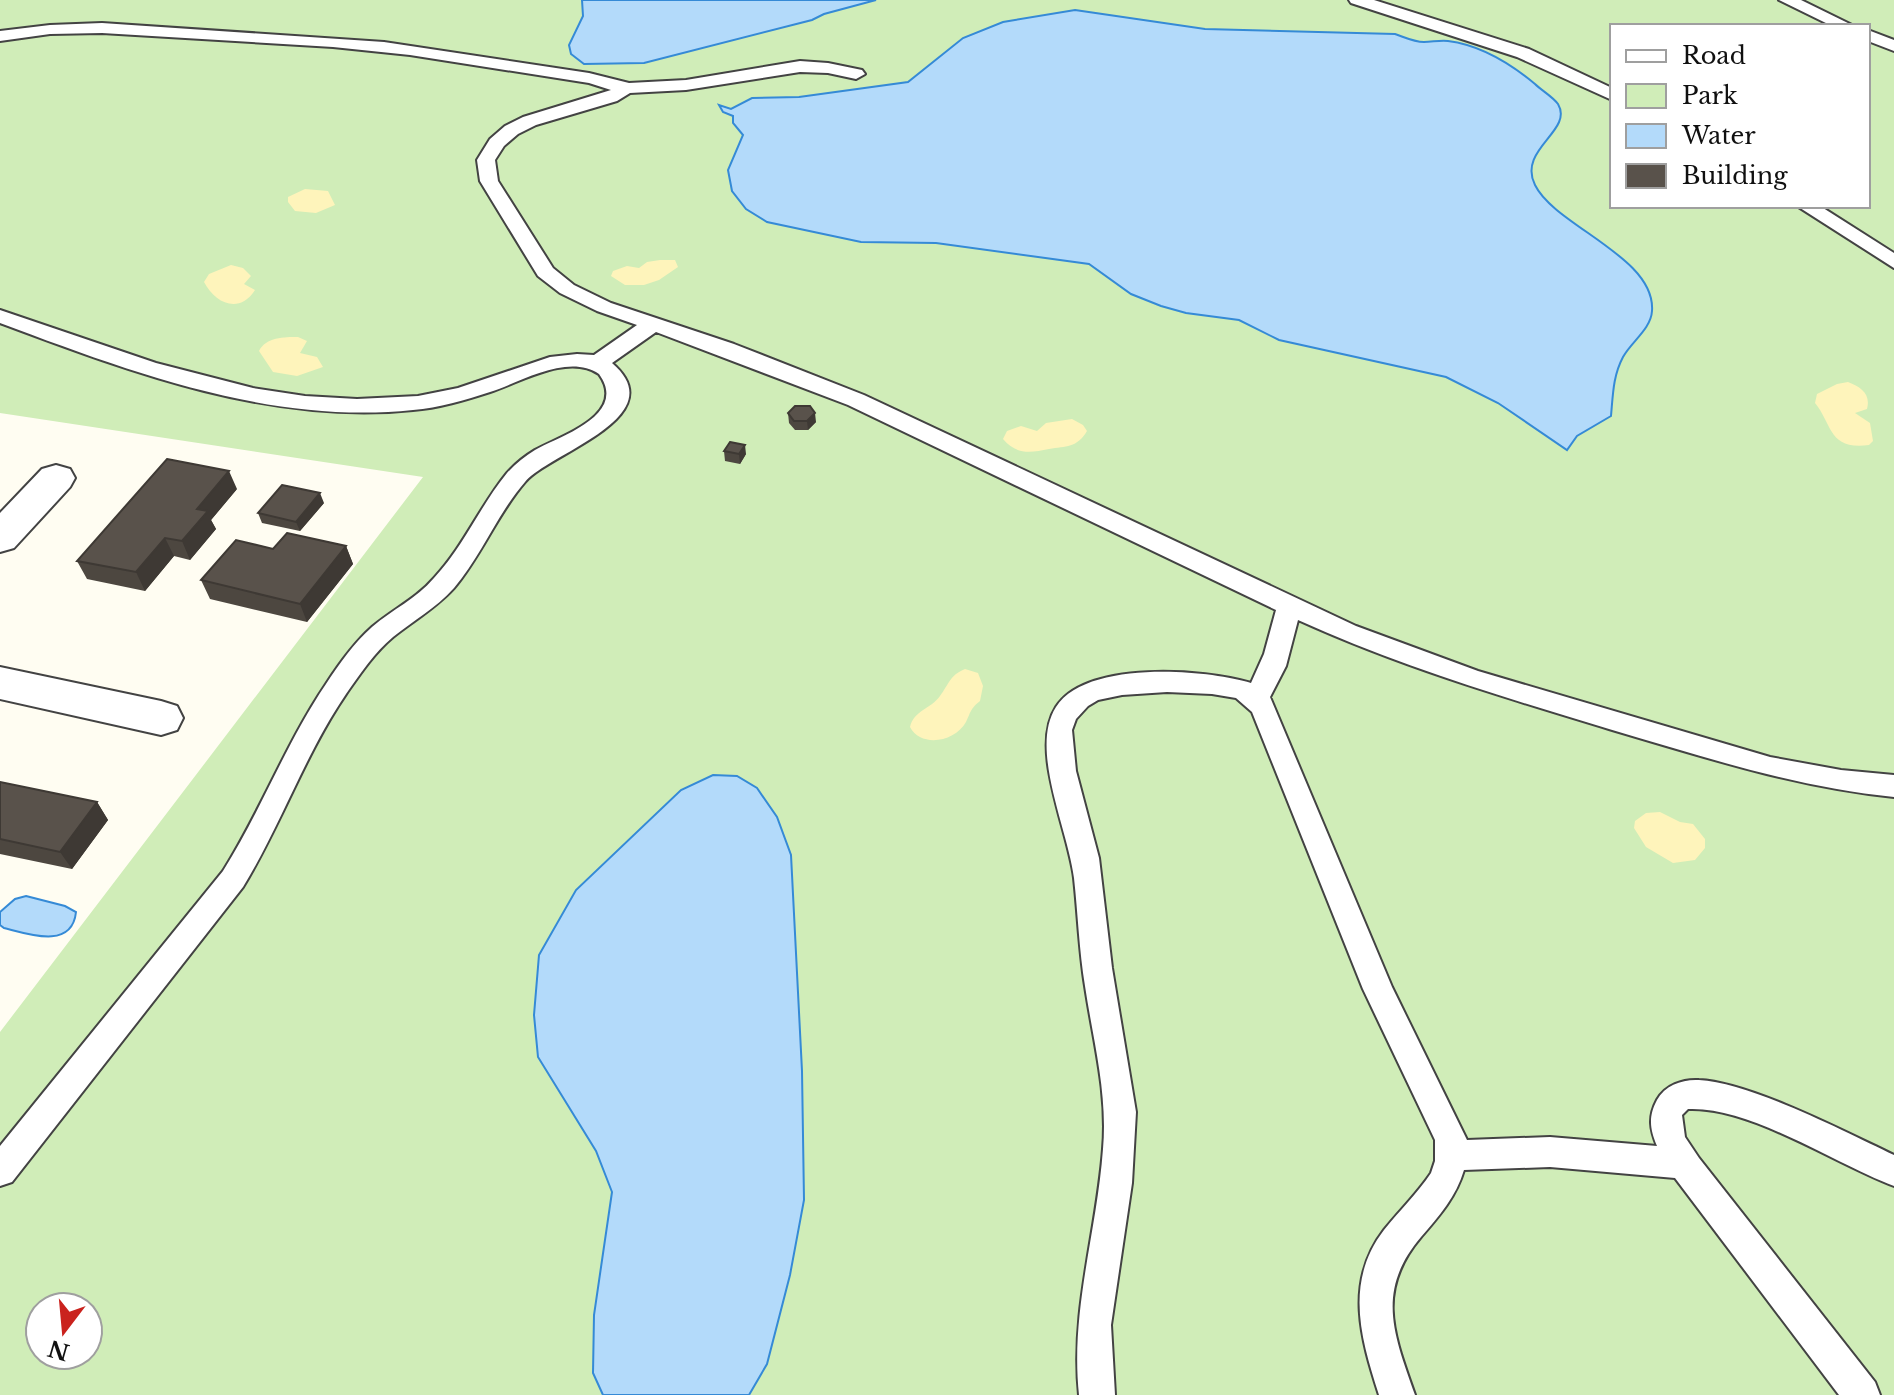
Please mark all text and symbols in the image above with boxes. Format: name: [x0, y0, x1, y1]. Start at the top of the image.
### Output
legend: [1610, 24, 1870, 208]
text: Road: [1682, 41, 1746, 70]
text: Park: [1682, 81, 1738, 110]
text: Water: [1681, 121, 1756, 150]
text: Building: [1682, 161, 1788, 190]
north arrow: [24, 1291, 104, 1371]
text: N: [45, 1334, 72, 1366]

